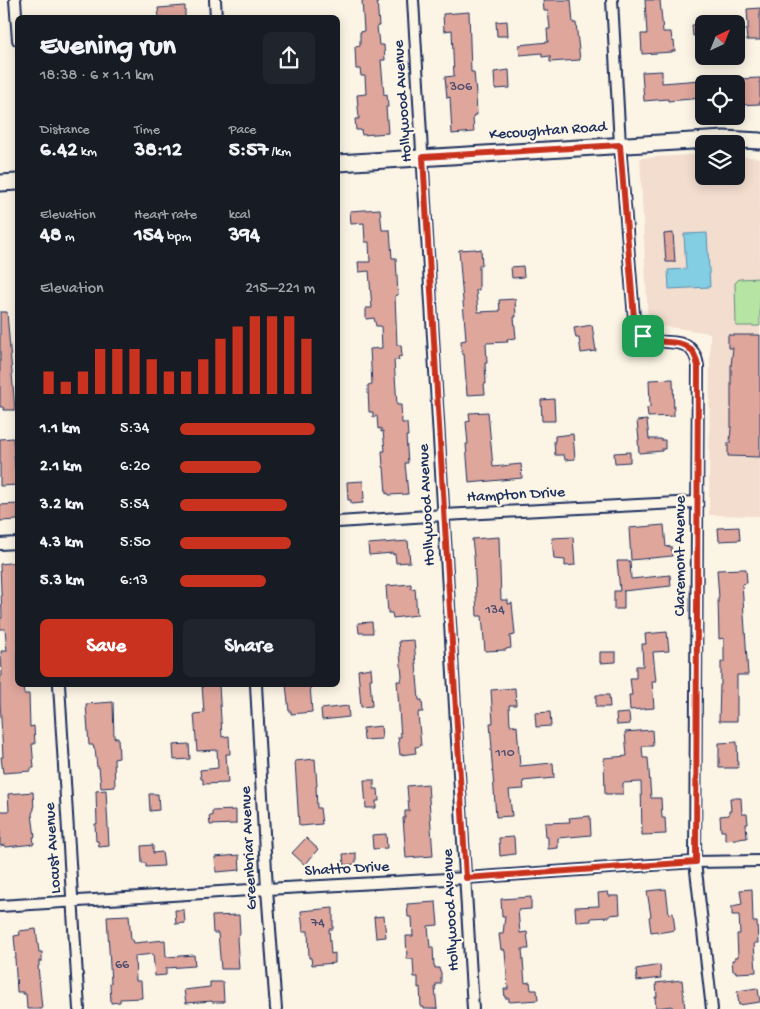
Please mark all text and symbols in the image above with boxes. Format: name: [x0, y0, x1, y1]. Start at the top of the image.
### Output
north arrow: [695, 15, 745, 65]
map controls: [695, 15, 745, 185]
text: Evening run: [40, 31, 176, 64]
button: share: [263, 32, 315, 84]
street label: Hollywood Avenue: [390, 38, 418, 163]
text: 18:38 · 6 × 1.1 km: [40, 67, 154, 86]
button: locate: [695, 75, 745, 125]
house number: 306: [449, 79, 473, 96]
street label: Kecoughtan Road: [489, 118, 609, 146]
text: Distance: [40, 122, 89, 139]
text: Time: [134, 122, 160, 139]
text: Pace: [229, 122, 256, 139]
button: layers: [695, 135, 745, 185]
text: 6.42: [40, 139, 77, 164]
text: 38:12: [134, 139, 182, 164]
text: 5:57: [229, 139, 268, 164]
text: km: [77, 144, 97, 161]
text: /km: [268, 144, 291, 161]
text: Elevation: [40, 207, 96, 224]
text: Heart rate: [134, 207, 197, 224]
text: kcal: [229, 207, 251, 224]
text: 48: [40, 224, 61, 249]
text: 154: [134, 224, 164, 249]
text: 394: [229, 224, 260, 249]
text: m: [61, 229, 75, 246]
text: bpm: [164, 229, 191, 246]
text: Elevation: [40, 280, 104, 299]
text: 215–221 m: [245, 280, 315, 299]
pin: [622, 315, 664, 357]
icon: arrive: [629, 322, 657, 350]
text: 1.1 km: [40, 420, 80, 439]
text: 5:34: [120, 420, 149, 439]
street label: Hollywood Avenue: [415, 443, 441, 567]
text: 2.1 km: [40, 458, 82, 477]
text: 6:20: [120, 458, 150, 477]
street label: Hampton Drive: [466, 484, 566, 508]
street label: Claremont Avenue: [672, 495, 691, 616]
text: 3.2 km: [40, 496, 83, 515]
text: 5:54: [120, 496, 149, 515]
text: 4.3 km: [40, 534, 83, 553]
text: 5:50: [120, 534, 151, 553]
text: 5.3 km: [40, 572, 84, 591]
text: 6:13: [120, 572, 148, 591]
house number: 134: [484, 602, 505, 619]
button: Save: [40, 619, 173, 677]
button: Share: [183, 619, 315, 677]
house number: 110: [494, 745, 515, 762]
street label: Greenbriar Avenue: [237, 785, 263, 910]
street label: Locust Avenue: [41, 801, 67, 894]
street label: Hollywood Avenue: [439, 848, 465, 972]
street label: Shatto Drive: [304, 858, 391, 882]
house number: 74: [310, 915, 325, 932]
house number: 66: [115, 957, 130, 974]

